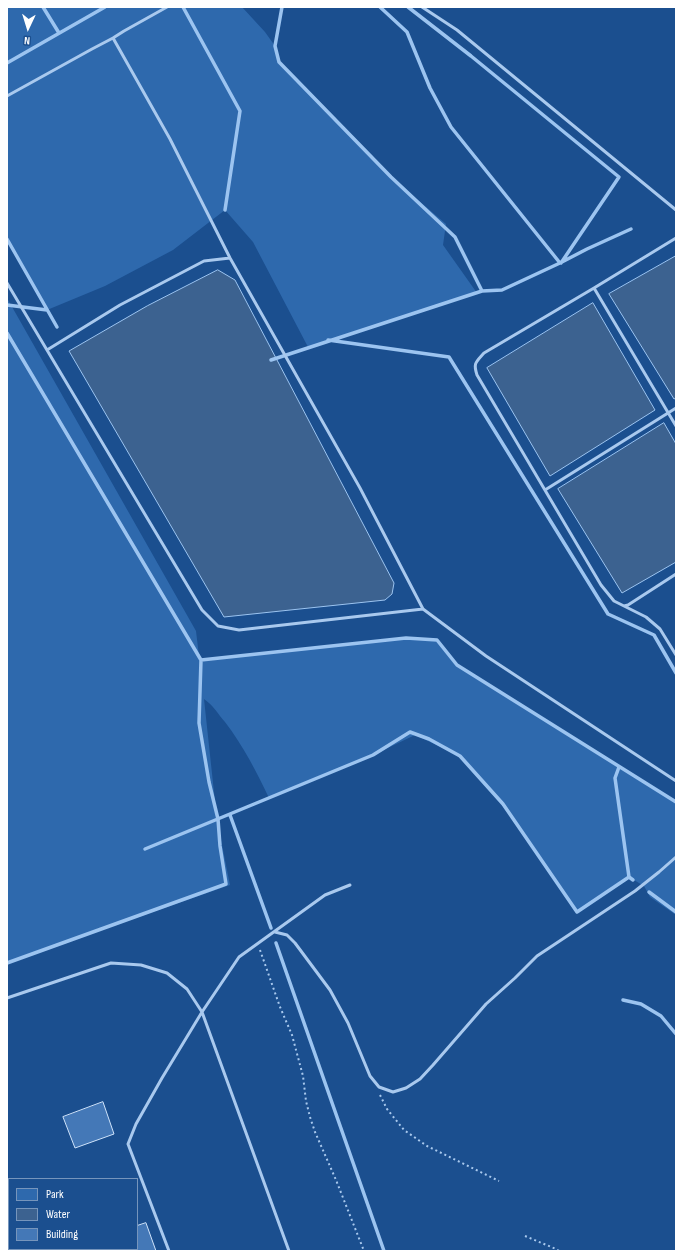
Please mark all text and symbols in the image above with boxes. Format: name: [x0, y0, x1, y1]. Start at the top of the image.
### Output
north arrow: [8, 8, 48, 48]
text: N: [24, 34, 31, 47]
legend: [8, 1178, 138, 1250]
text: Park: [46, 1187, 64, 1202]
text: Water: [46, 1207, 70, 1222]
text: Building: [46, 1227, 78, 1242]

